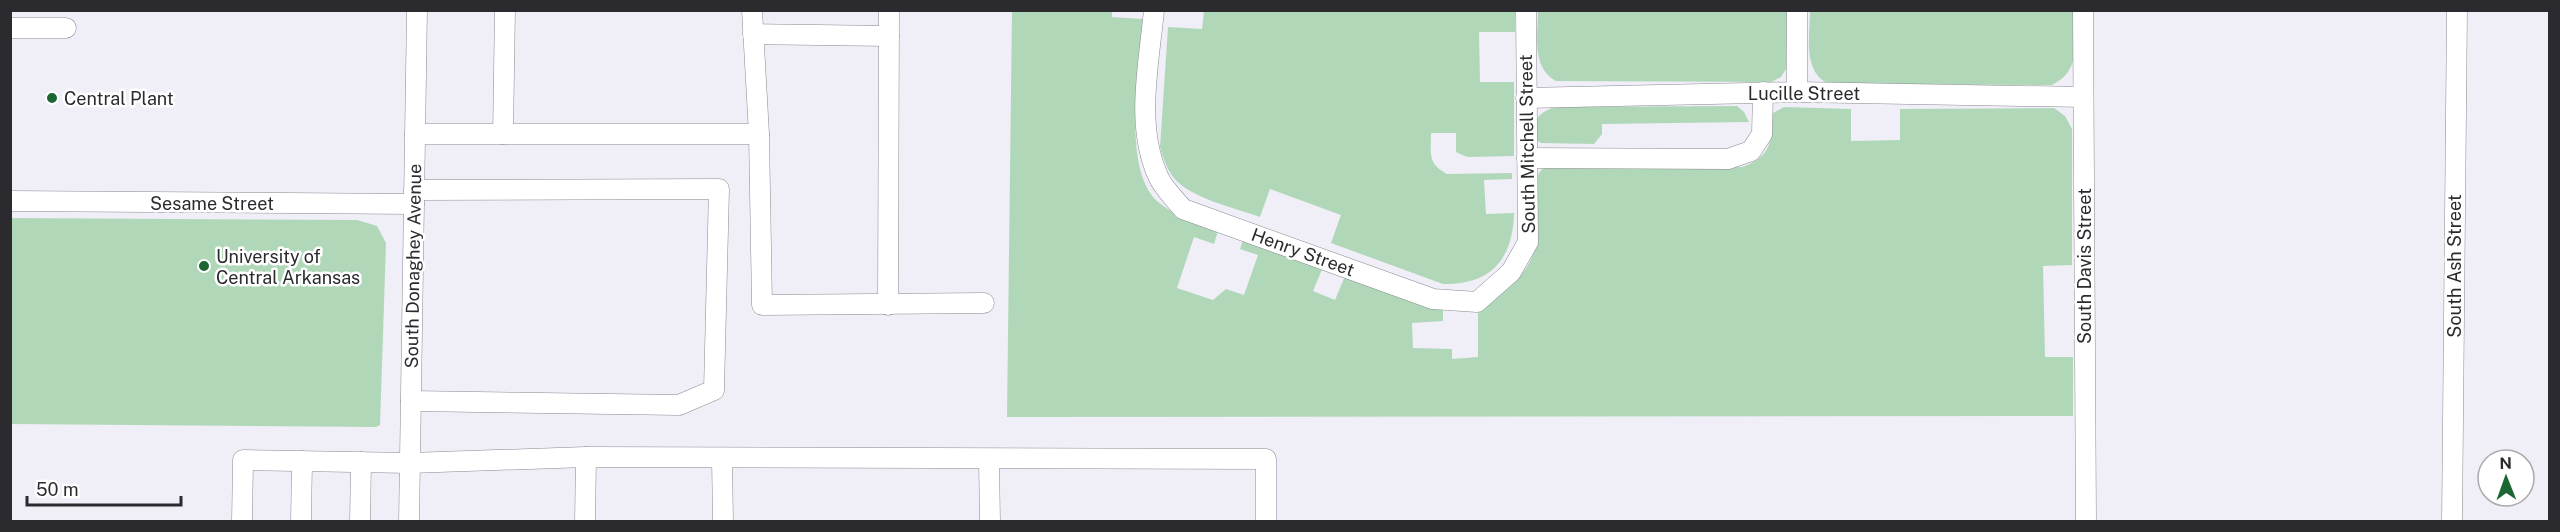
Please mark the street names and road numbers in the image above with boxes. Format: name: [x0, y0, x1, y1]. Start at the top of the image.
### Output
street label: South Mitchell Street: [1515, 54, 1539, 234]
street label: Lucille Street: [1748, 83, 1860, 104]
street label: South Donaghey Avenue: [401, 163, 425, 369]
street label: South Davis Street: [2074, 188, 2095, 344]
street label: Sesame Street: [150, 193, 274, 214]
street label: South Ash Street: [2444, 194, 2465, 338]
street label: Henry Street: [1249, 224, 1357, 280]

